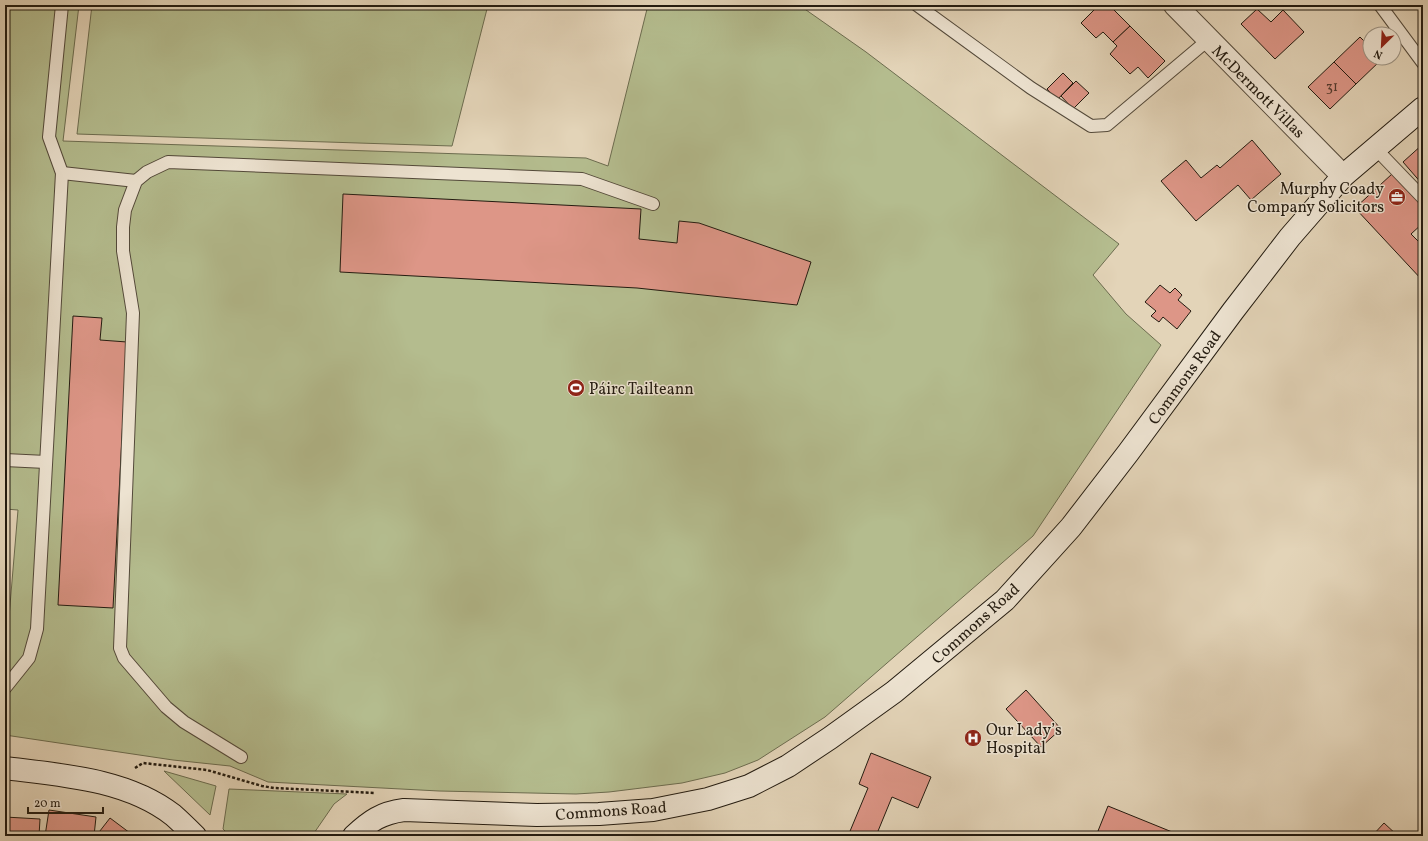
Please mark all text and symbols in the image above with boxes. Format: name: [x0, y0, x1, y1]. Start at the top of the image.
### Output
north arrow: [1362, 26, 1402, 66]
street label: McDermott Villas: [1206, 41, 1309, 144]
text: N: [1372, 45, 1385, 62]
house number: 31: [1326, 78, 1338, 97]
place label: Murphy Coady Company Solicitors: [1247, 179, 1384, 219]
office icon: Murphy Coady Company Solicitors: [1387, 187, 1407, 207]
street label: Commons Road: [1144, 327, 1227, 430]
sports icon: Páirc Tailteann: [566, 378, 586, 398]
place label: Páirc Tailteann: [589, 379, 694, 401]
street label: Commons Road: [928, 579, 1025, 670]
place label: Our Lady’s Hospital: [986, 720, 1062, 760]
hospital icon: Our Lady’s Hospital: [963, 728, 983, 748]
scale bar: [28, 789, 103, 815]
text: 20 m: [34, 796, 61, 812]
street label: Commons Road: [555, 797, 668, 827]

